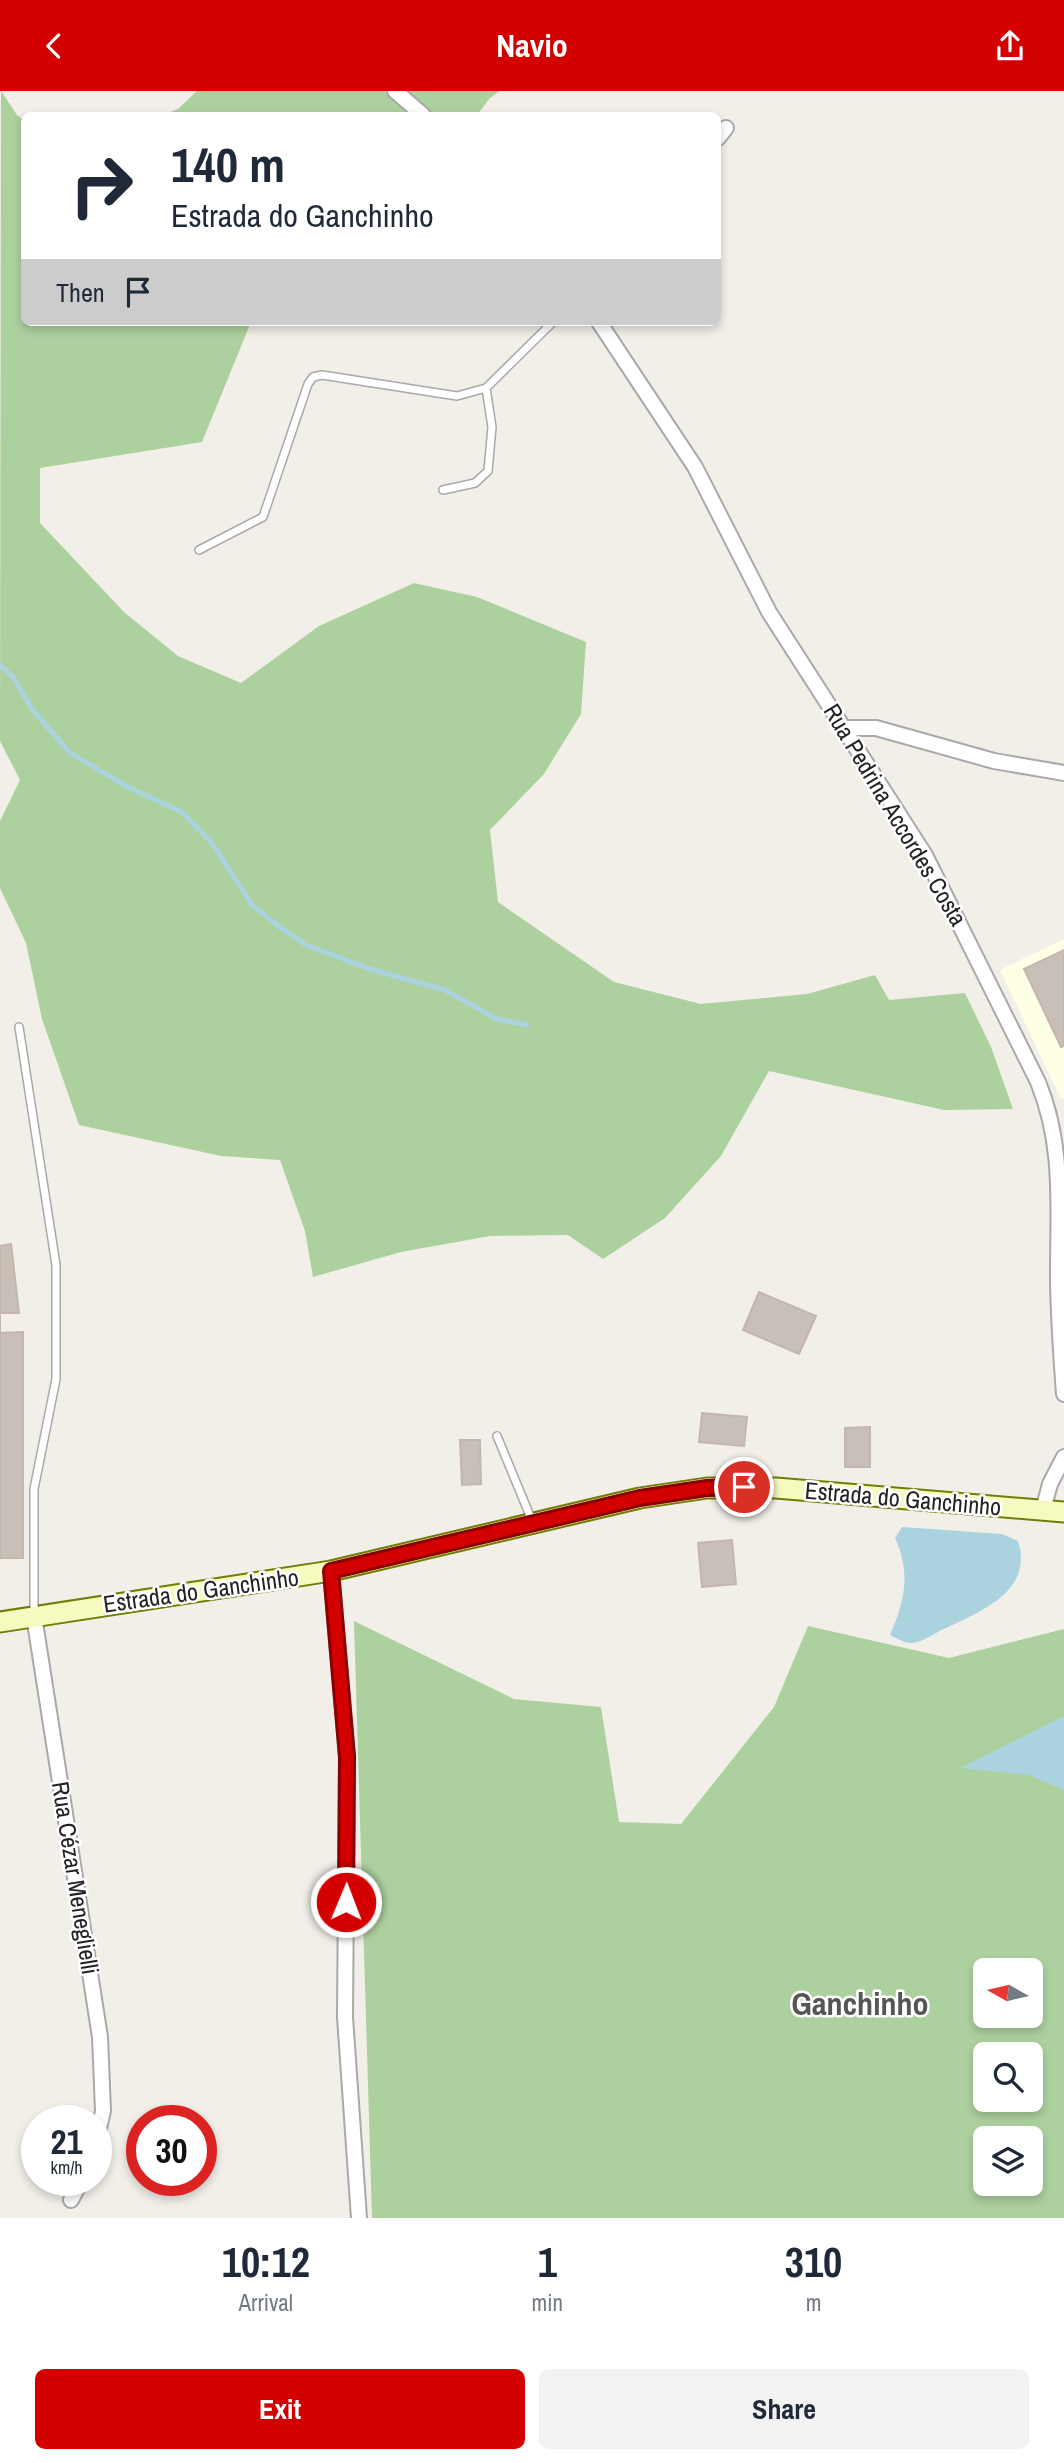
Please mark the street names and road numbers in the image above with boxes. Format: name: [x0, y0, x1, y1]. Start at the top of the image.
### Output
street label: Rua Pedrina Accordes Costa: [817, 697, 975, 932]
street label: Estrada do Ganchinho: [804, 1473, 1003, 1523]
street label: Estrada do Ganchinho: [101, 1560, 301, 1620]
street label: Rua Cézar Meneglielli: [45, 1779, 107, 1976]

